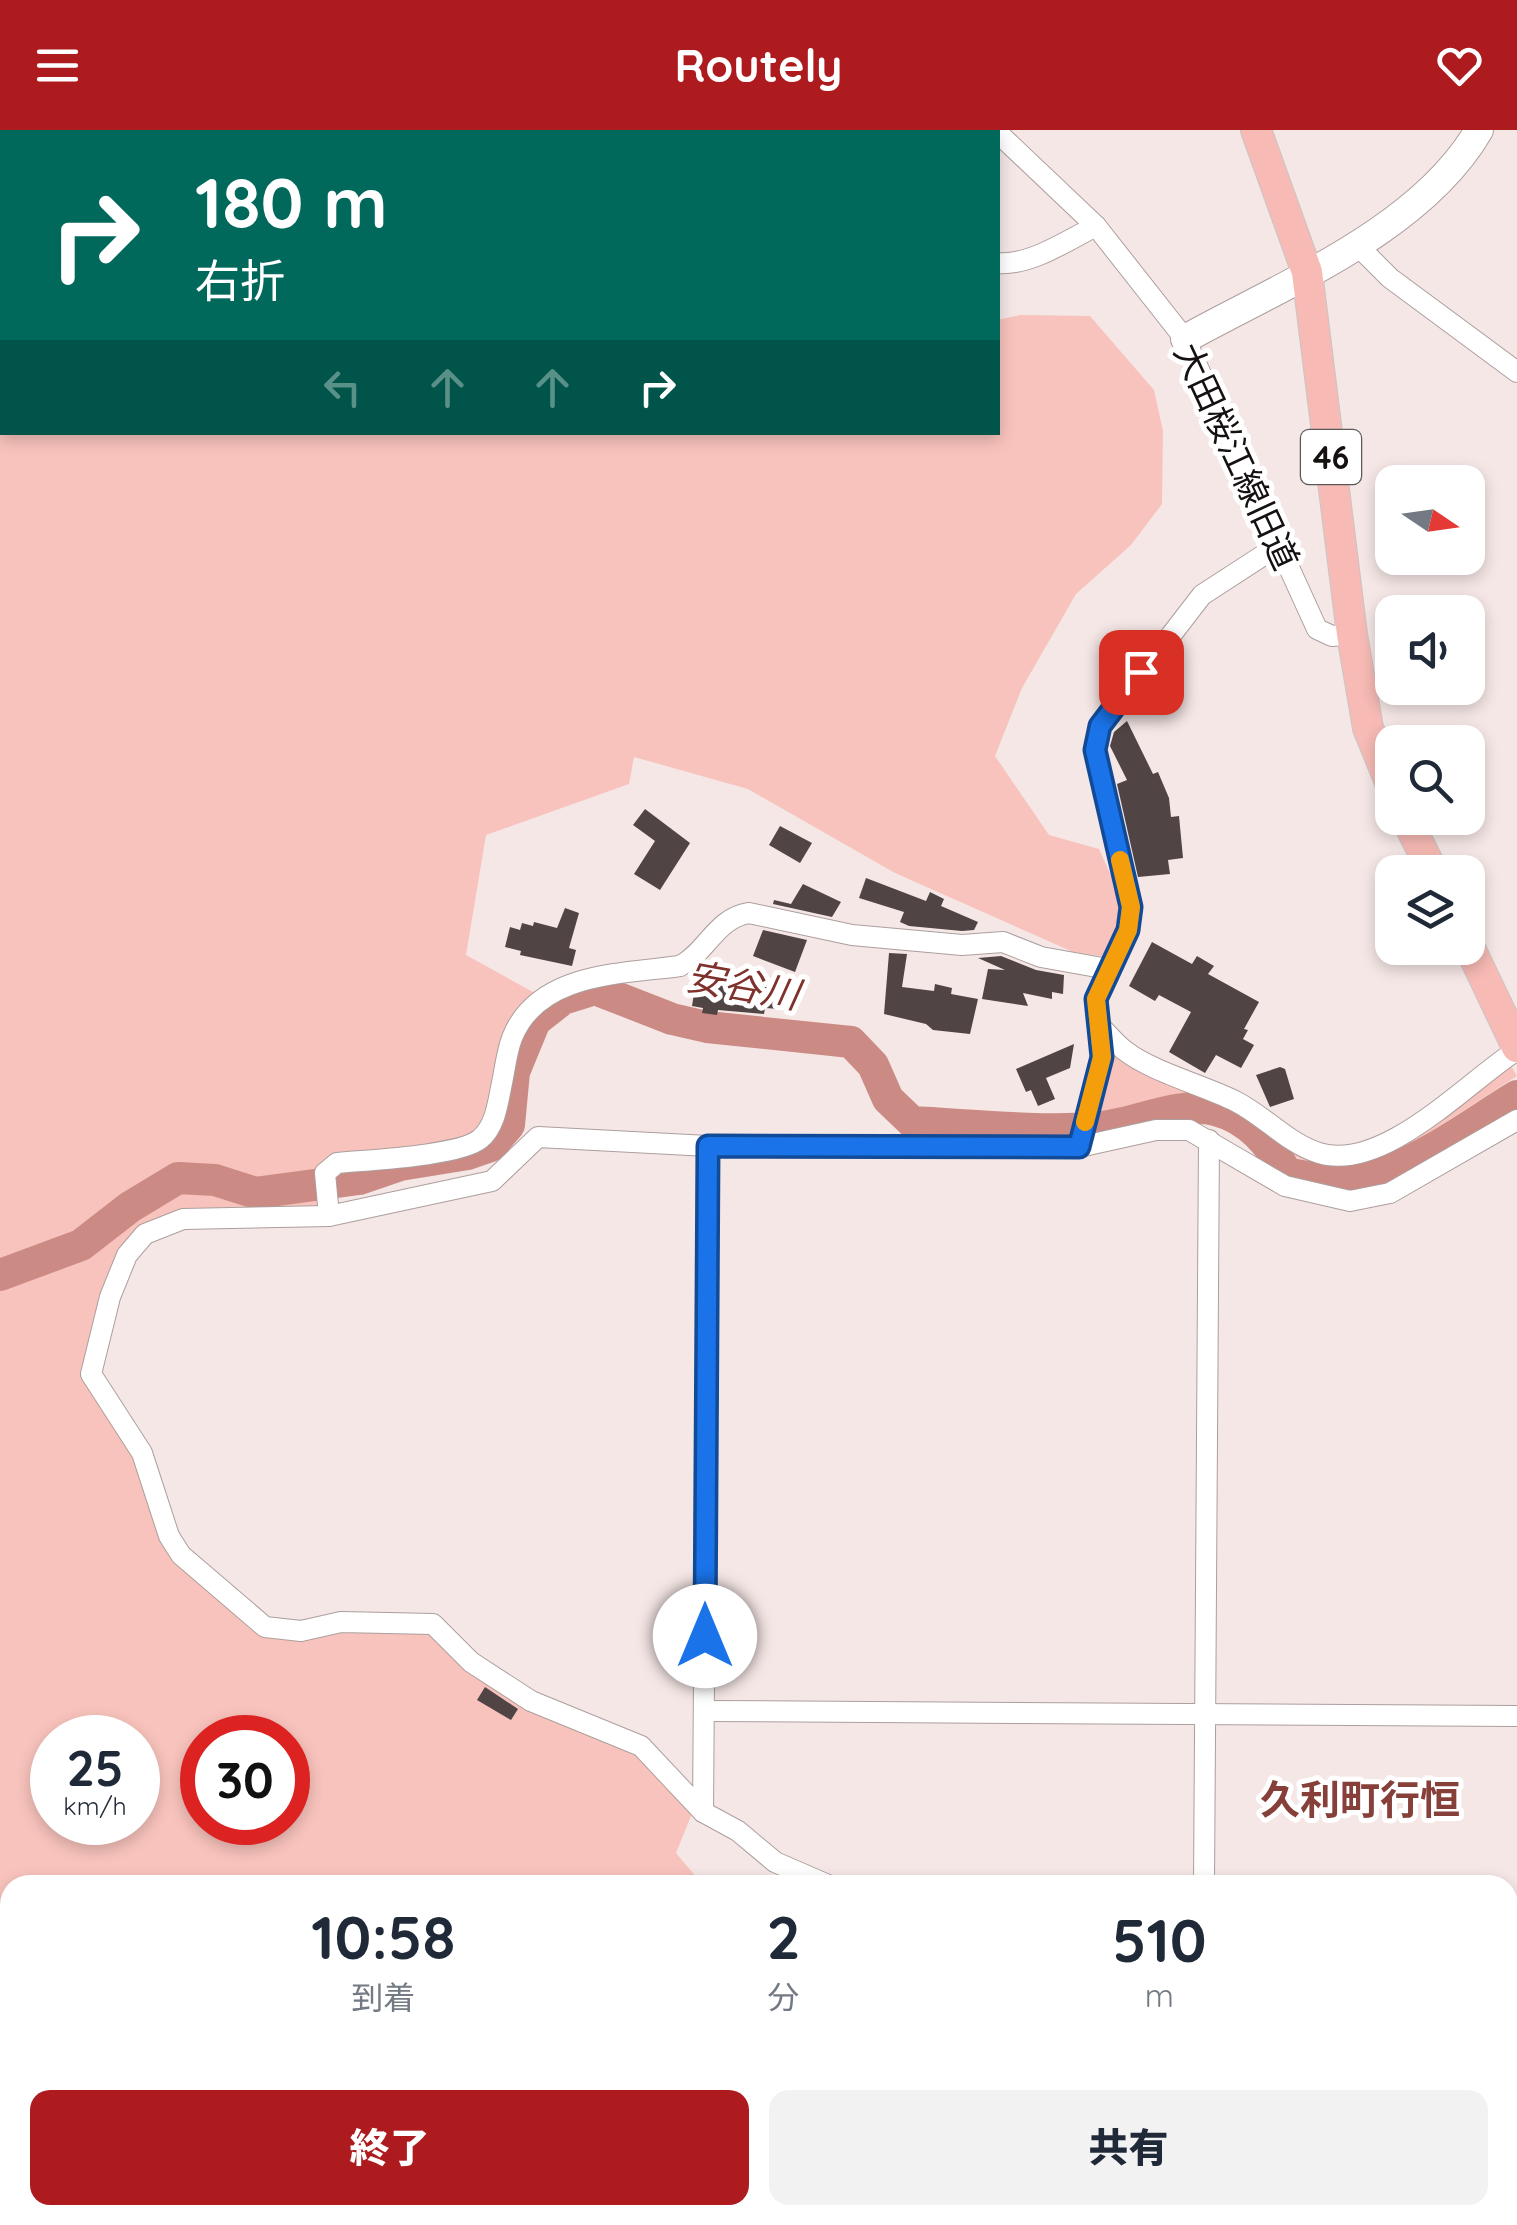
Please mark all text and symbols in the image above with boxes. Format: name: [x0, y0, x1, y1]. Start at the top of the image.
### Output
text: Routely: [675, 37, 842, 93]
icon: menu: [30, 38, 85, 93]
icon: heart: [1432, 38, 1487, 93]
text: 180 m: [195, 158, 388, 246]
icon: right: [30, 170, 160, 300]
text: 右折: [195, 252, 285, 308]
street label: 大田桜江線旧道: [1165, 336, 1309, 576]
icon: left: [315, 360, 370, 415]
icon: ahead: [420, 360, 475, 415]
icon: ahead: [525, 360, 580, 415]
icon: right: [630, 360, 685, 415]
road number: 46: [1301, 430, 1361, 484]
north arrow: [1375, 465, 1485, 575]
map controls: [1375, 465, 1485, 965]
button: sound: [1375, 595, 1485, 705]
pin: [1099, 630, 1184, 715]
icon: arrive: [1114, 645, 1169, 700]
button: search: [1375, 725, 1485, 835]
button: layers: [1375, 855, 1485, 965]
water label: 安谷川: [683, 951, 807, 1019]
position arrow: [653, 1584, 757, 1688]
speed limit sign: 30: [180, 1715, 310, 1845]
text: 25: [66, 1736, 124, 1799]
district label: 久利町行恒: [1260, 1774, 1460, 1824]
text: km/h: [63, 1790, 127, 1821]
text: 10:58: [311, 1899, 455, 1974]
text: 2: [767, 1899, 801, 1974]
text: 510: [1112, 1902, 1207, 1977]
text: m: [1145, 1975, 1174, 2015]
text: 到着: [351, 1977, 415, 2017]
text: 分: [768, 1977, 800, 2017]
button: 終了: [30, 2090, 749, 2205]
button: 共有: [769, 2090, 1488, 2205]

